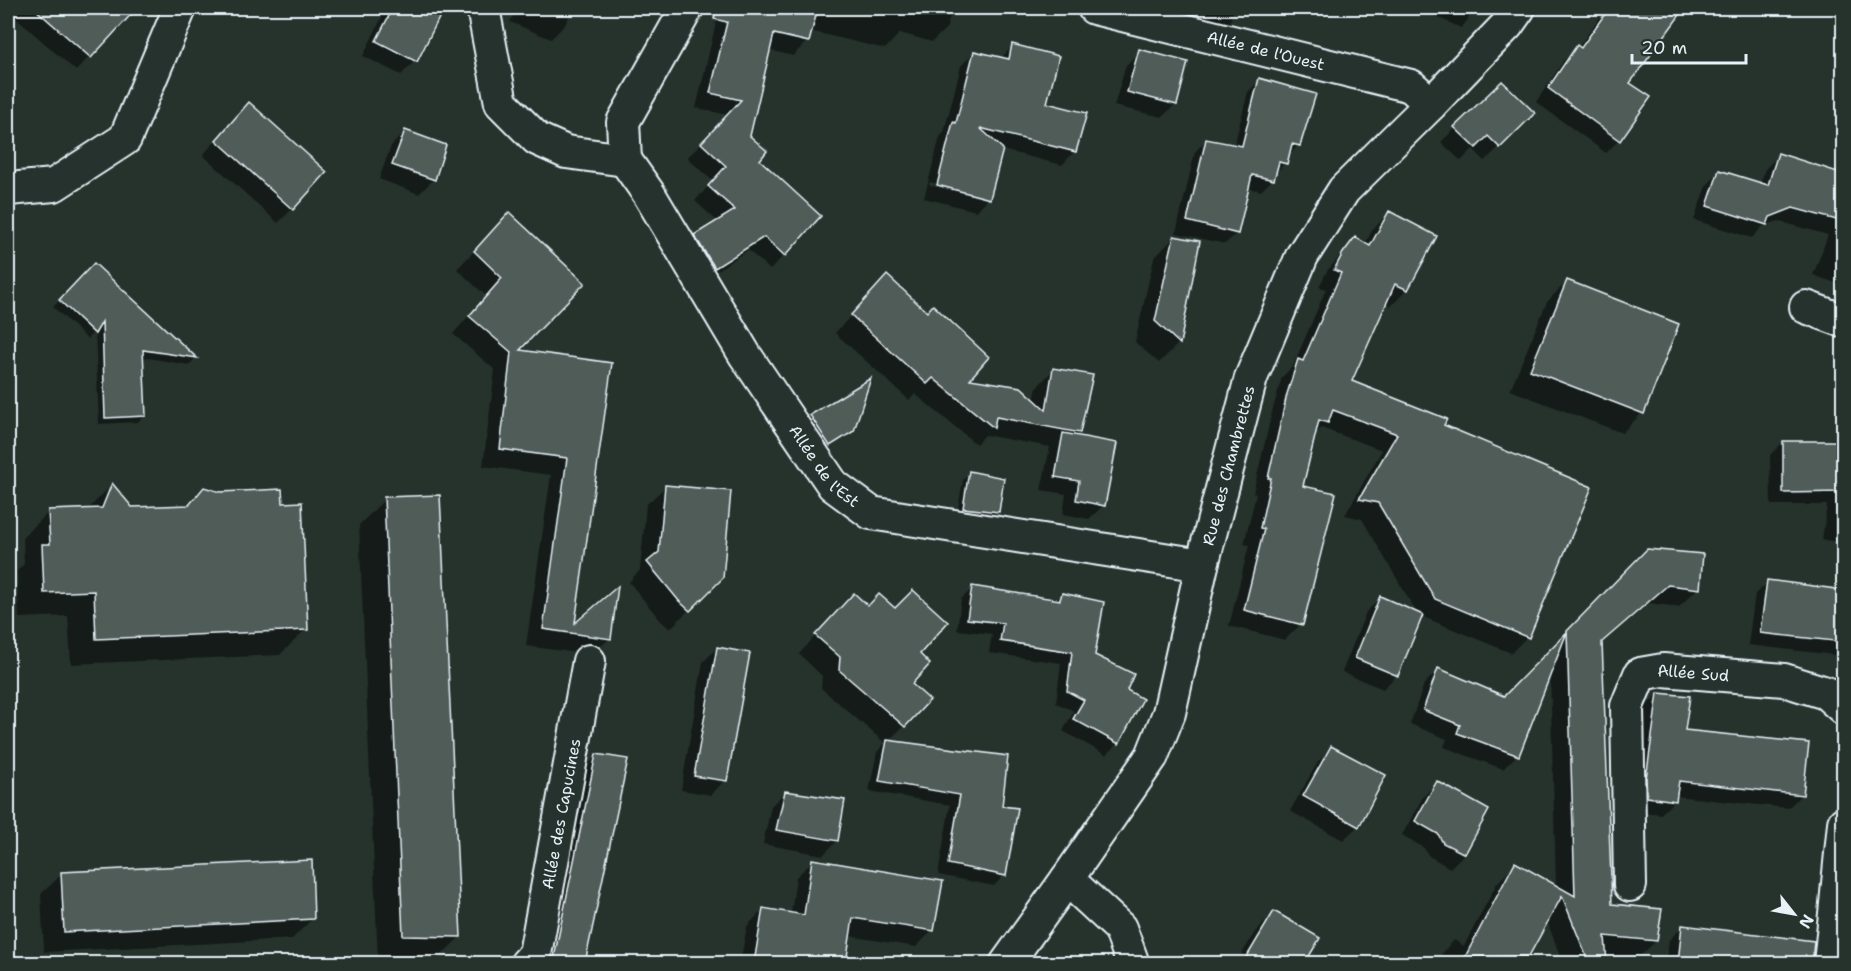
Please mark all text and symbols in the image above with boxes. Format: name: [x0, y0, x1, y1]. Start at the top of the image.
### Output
street label: Allée de l'Ouest: [1205, 26, 1327, 75]
scale bar: [1632, 27, 1746, 65]
text: 20 m: [1641, 36, 1687, 60]
street label: Rue des Chambrettes: [1197, 383, 1259, 548]
street label: Allée de l'Est: [785, 421, 864, 512]
street label: Allée Sud: [1655, 659, 1730, 686]
street label: Allée des Capucines: [537, 737, 585, 891]
north arrow: [1764, 884, 1824, 944]
text: N: [1794, 911, 1819, 932]

